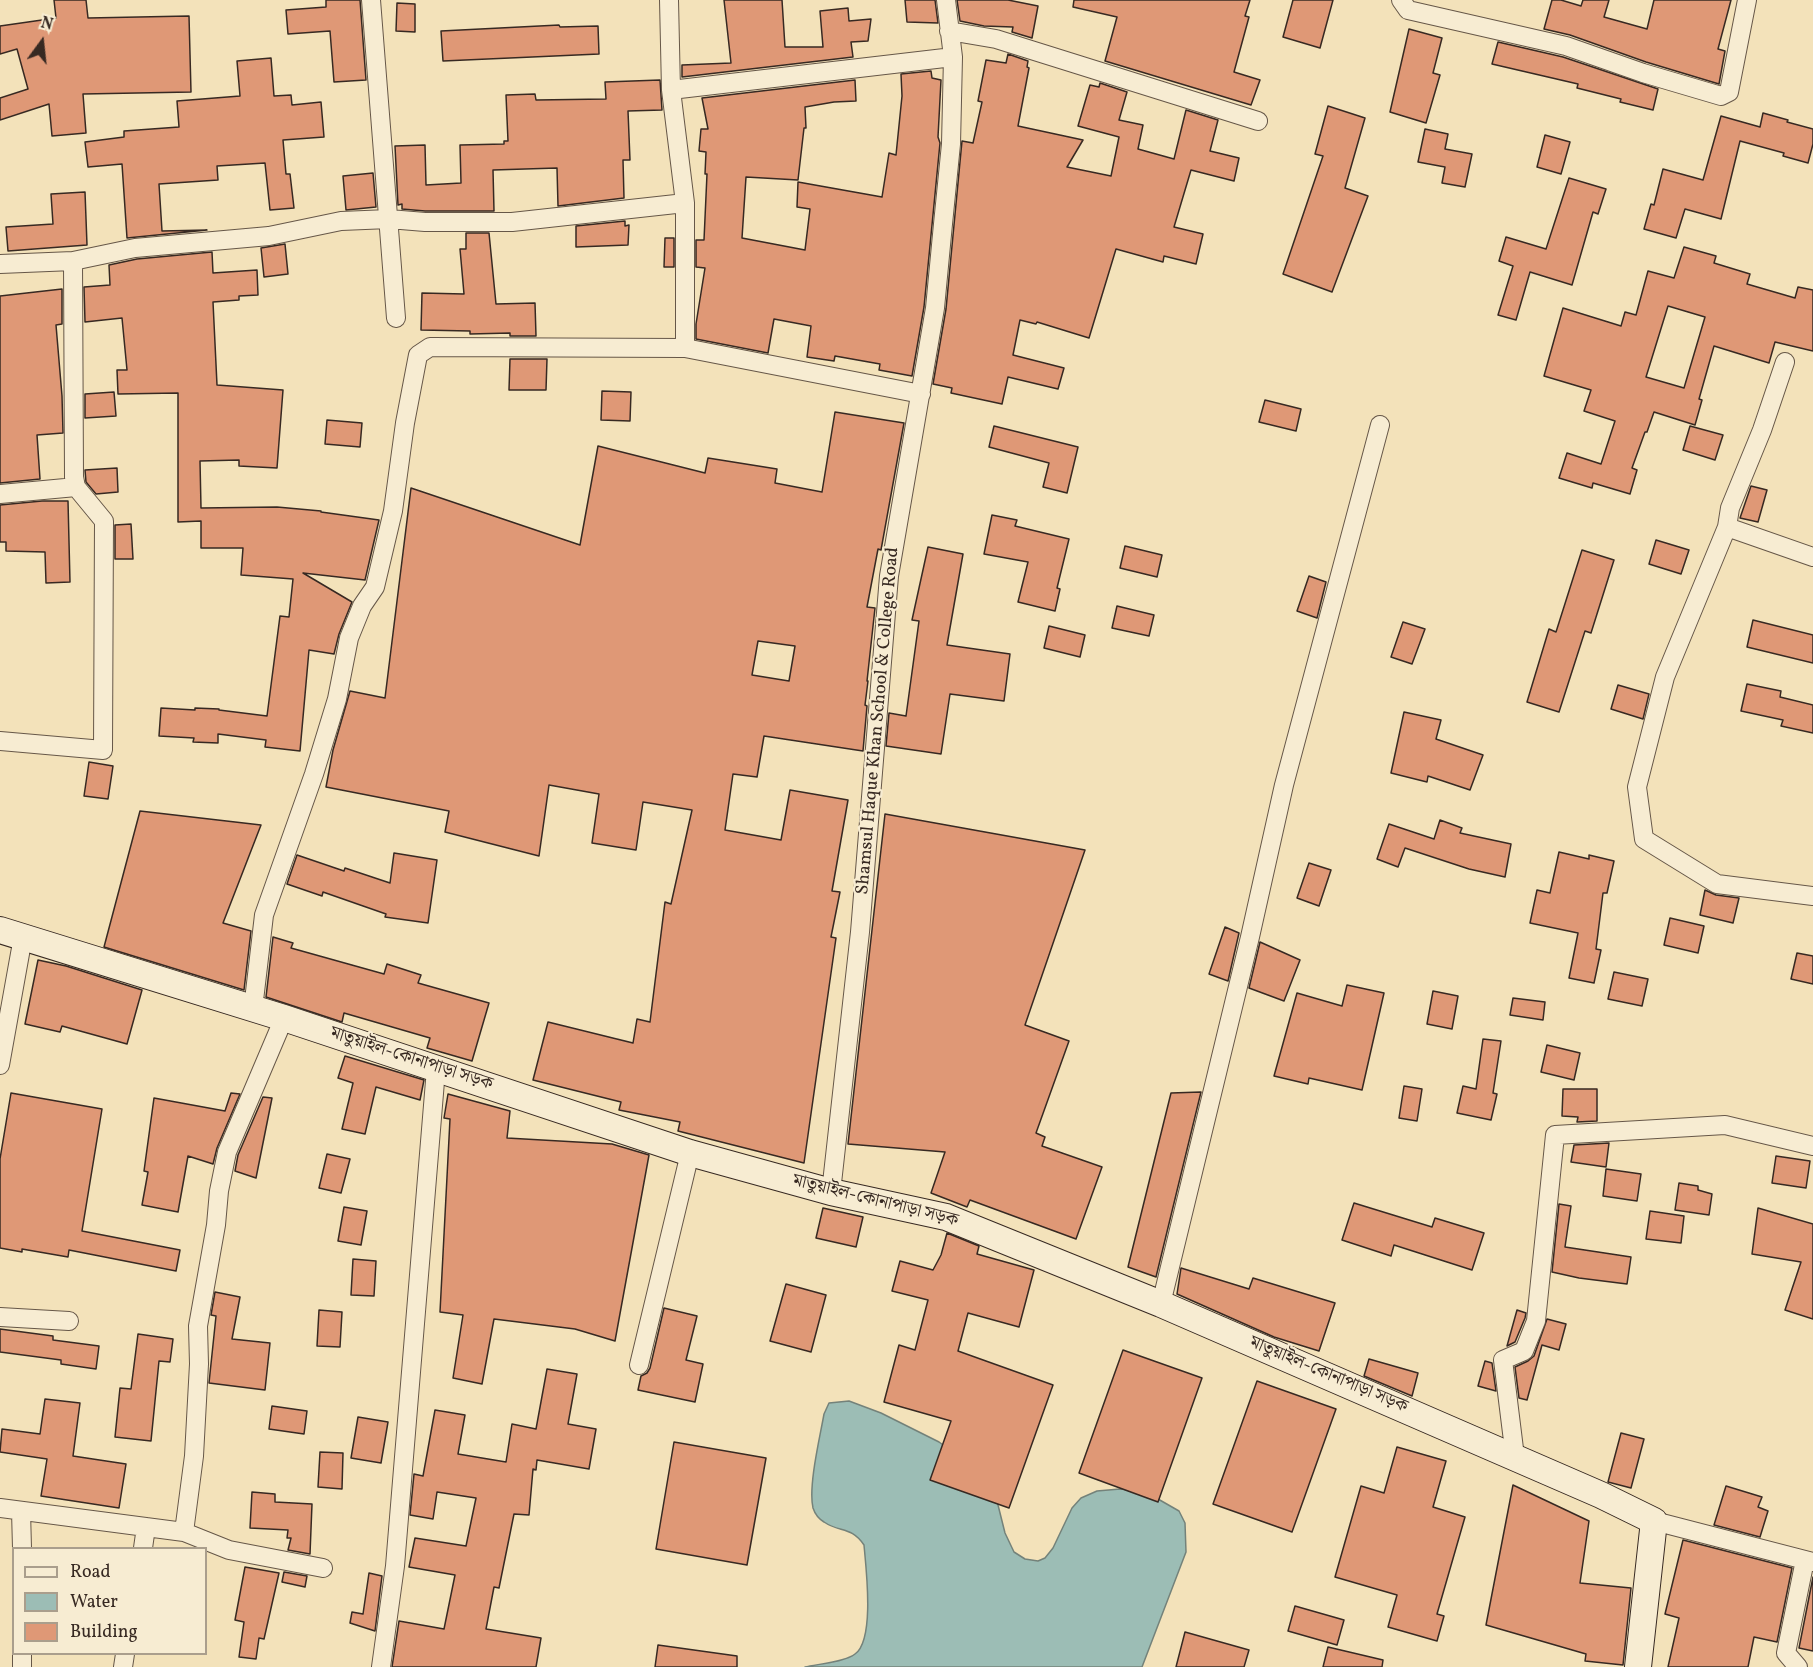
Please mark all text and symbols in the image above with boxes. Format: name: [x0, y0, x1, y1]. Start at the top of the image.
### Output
north arrow: [12, 12, 72, 72]
text: N: [38, 12, 55, 37]
street label: Shamsul Haque Khan School & College Road: [853, 546, 905, 896]
street label: মাতুয়াইল-কোনাপাড়া সড়ক: [327, 1023, 495, 1097]
street label: মাতুয়াইল-কোনাপাড়া সড়ক: [790, 1171, 960, 1233]
street label: মাতুয়াইল-কোনাপাড়া সড়ক: [1246, 1333, 1410, 1419]
legend: [12, 1547, 207, 1655]
text: Road: [70, 1560, 111, 1585]
text: Water: [70, 1590, 118, 1615]
text: Building: [70, 1620, 138, 1645]

